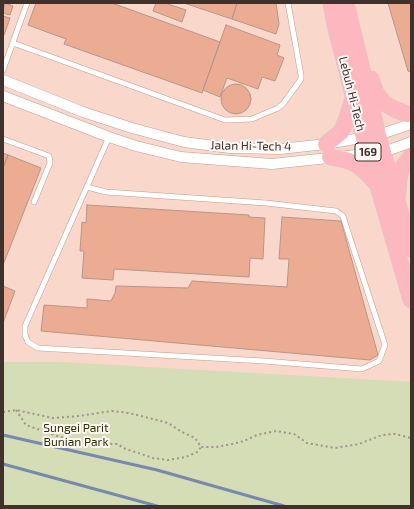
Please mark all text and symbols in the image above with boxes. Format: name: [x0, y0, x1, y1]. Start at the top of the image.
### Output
street label: Lebuh Hi-Tech: [336, 55, 368, 133]
street label: Jalan Hi-Tech 4: [210, 138, 292, 154]
road number: 169: [355, 143, 381, 161]
park label: Sungei Parit Bunian Park: [43, 421, 109, 449]

